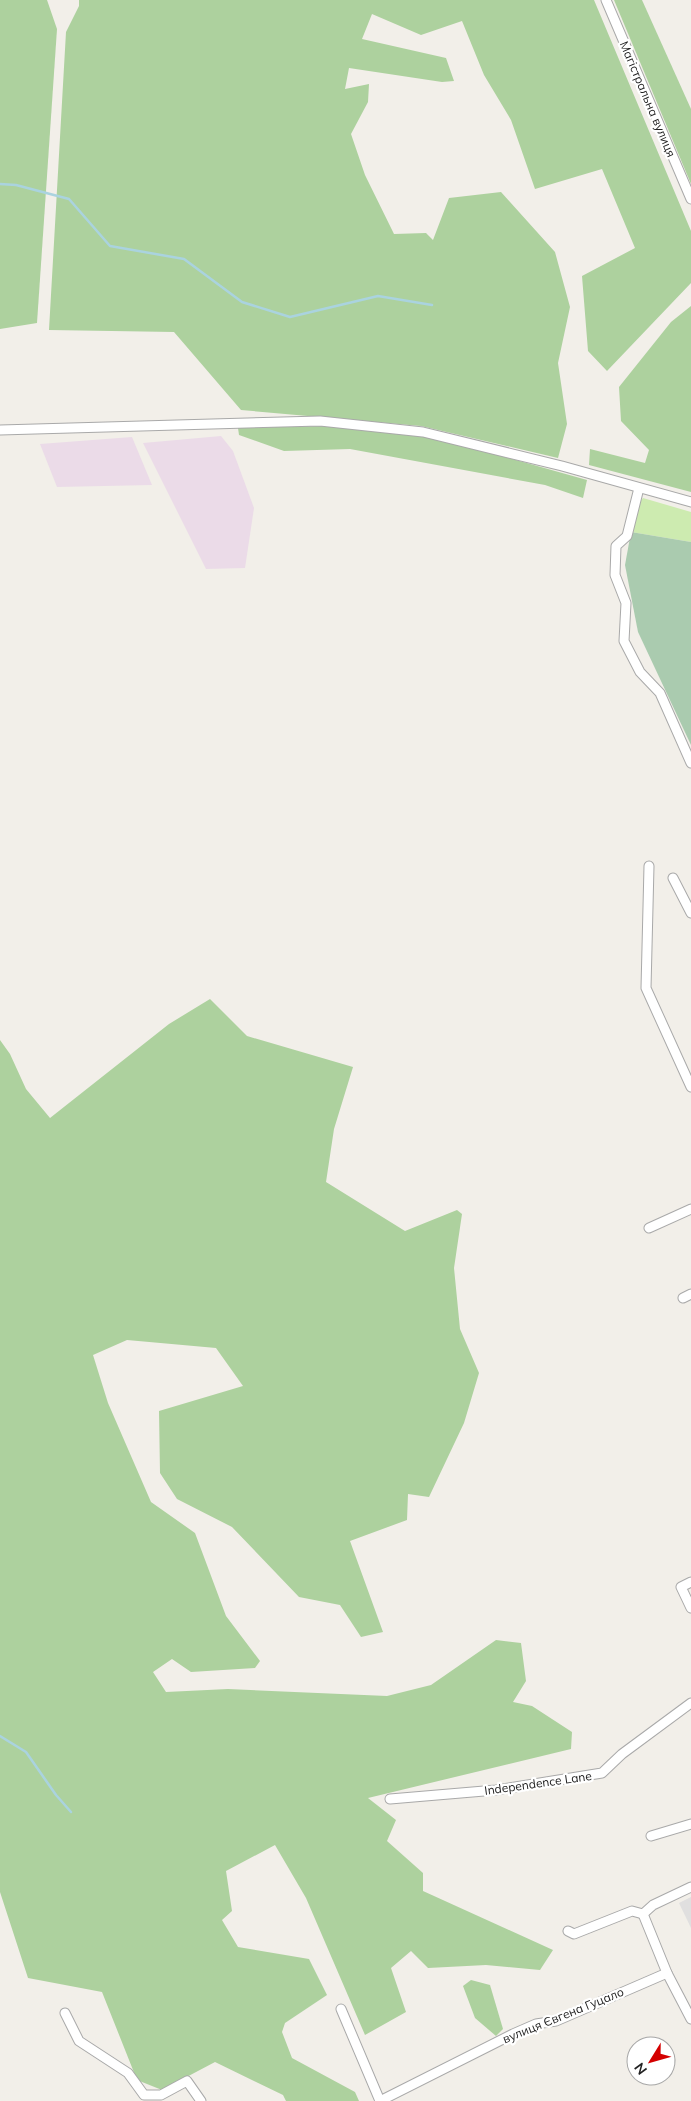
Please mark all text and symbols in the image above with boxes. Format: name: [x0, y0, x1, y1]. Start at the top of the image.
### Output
street label: Магістральна вулиця: [617, 39, 679, 159]
street label: Independence Lane: [483, 1768, 593, 1798]
street label: вулиця Євгена Гуцало: [500, 1984, 626, 2046]
north arrow: [626, 2036, 676, 2086]
text: N: [630, 2059, 651, 2078]

